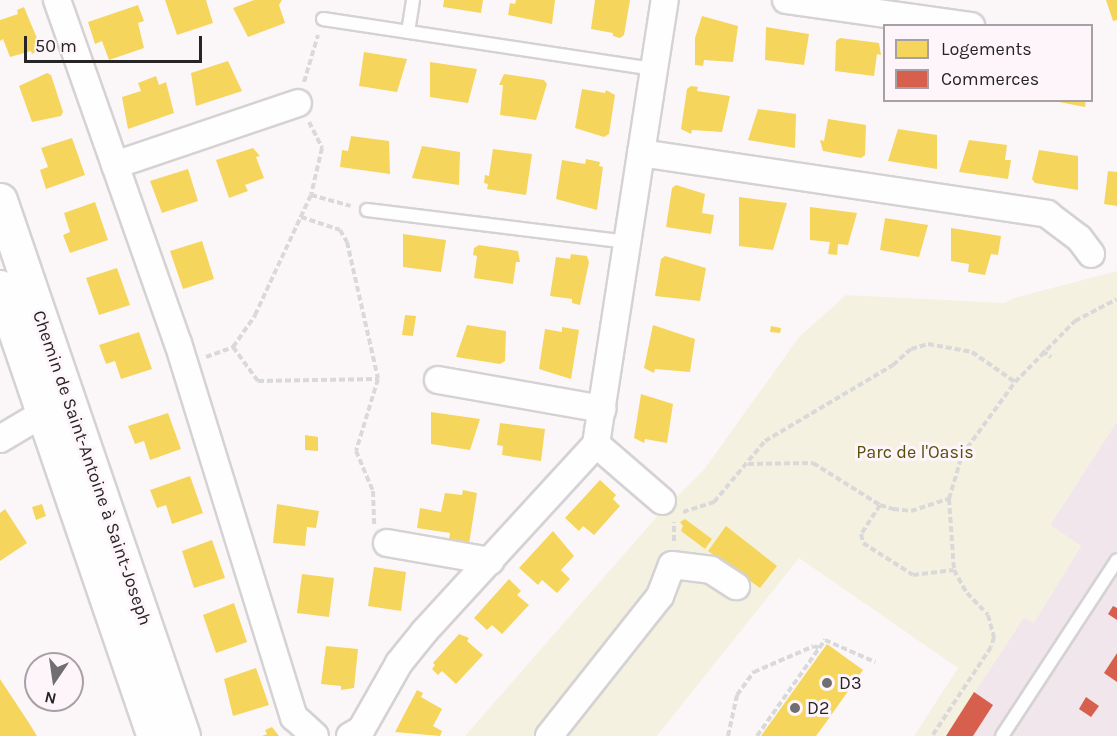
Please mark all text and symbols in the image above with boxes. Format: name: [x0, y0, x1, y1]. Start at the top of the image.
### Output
scale bar: [27, 24, 206, 62]
legend: [883, 24, 1093, 102]
text: 50 m: [35, 35, 77, 57]
text: Logements: [941, 38, 1032, 60]
text: Commerces: [941, 68, 1039, 90]
street label: Chemin de Saint-Antoine à Saint-Joseph: [28, 308, 156, 628]
park label: Parc de l'Oasis: [856, 441, 974, 463]
north arrow: [24, 652, 84, 712]
place label: D3: [839, 672, 862, 694]
marker: D3: [820, 676, 834, 690]
text: N: [43, 688, 58, 709]
place label: D2: [807, 697, 829, 719]
marker: D2: [788, 701, 802, 715]

